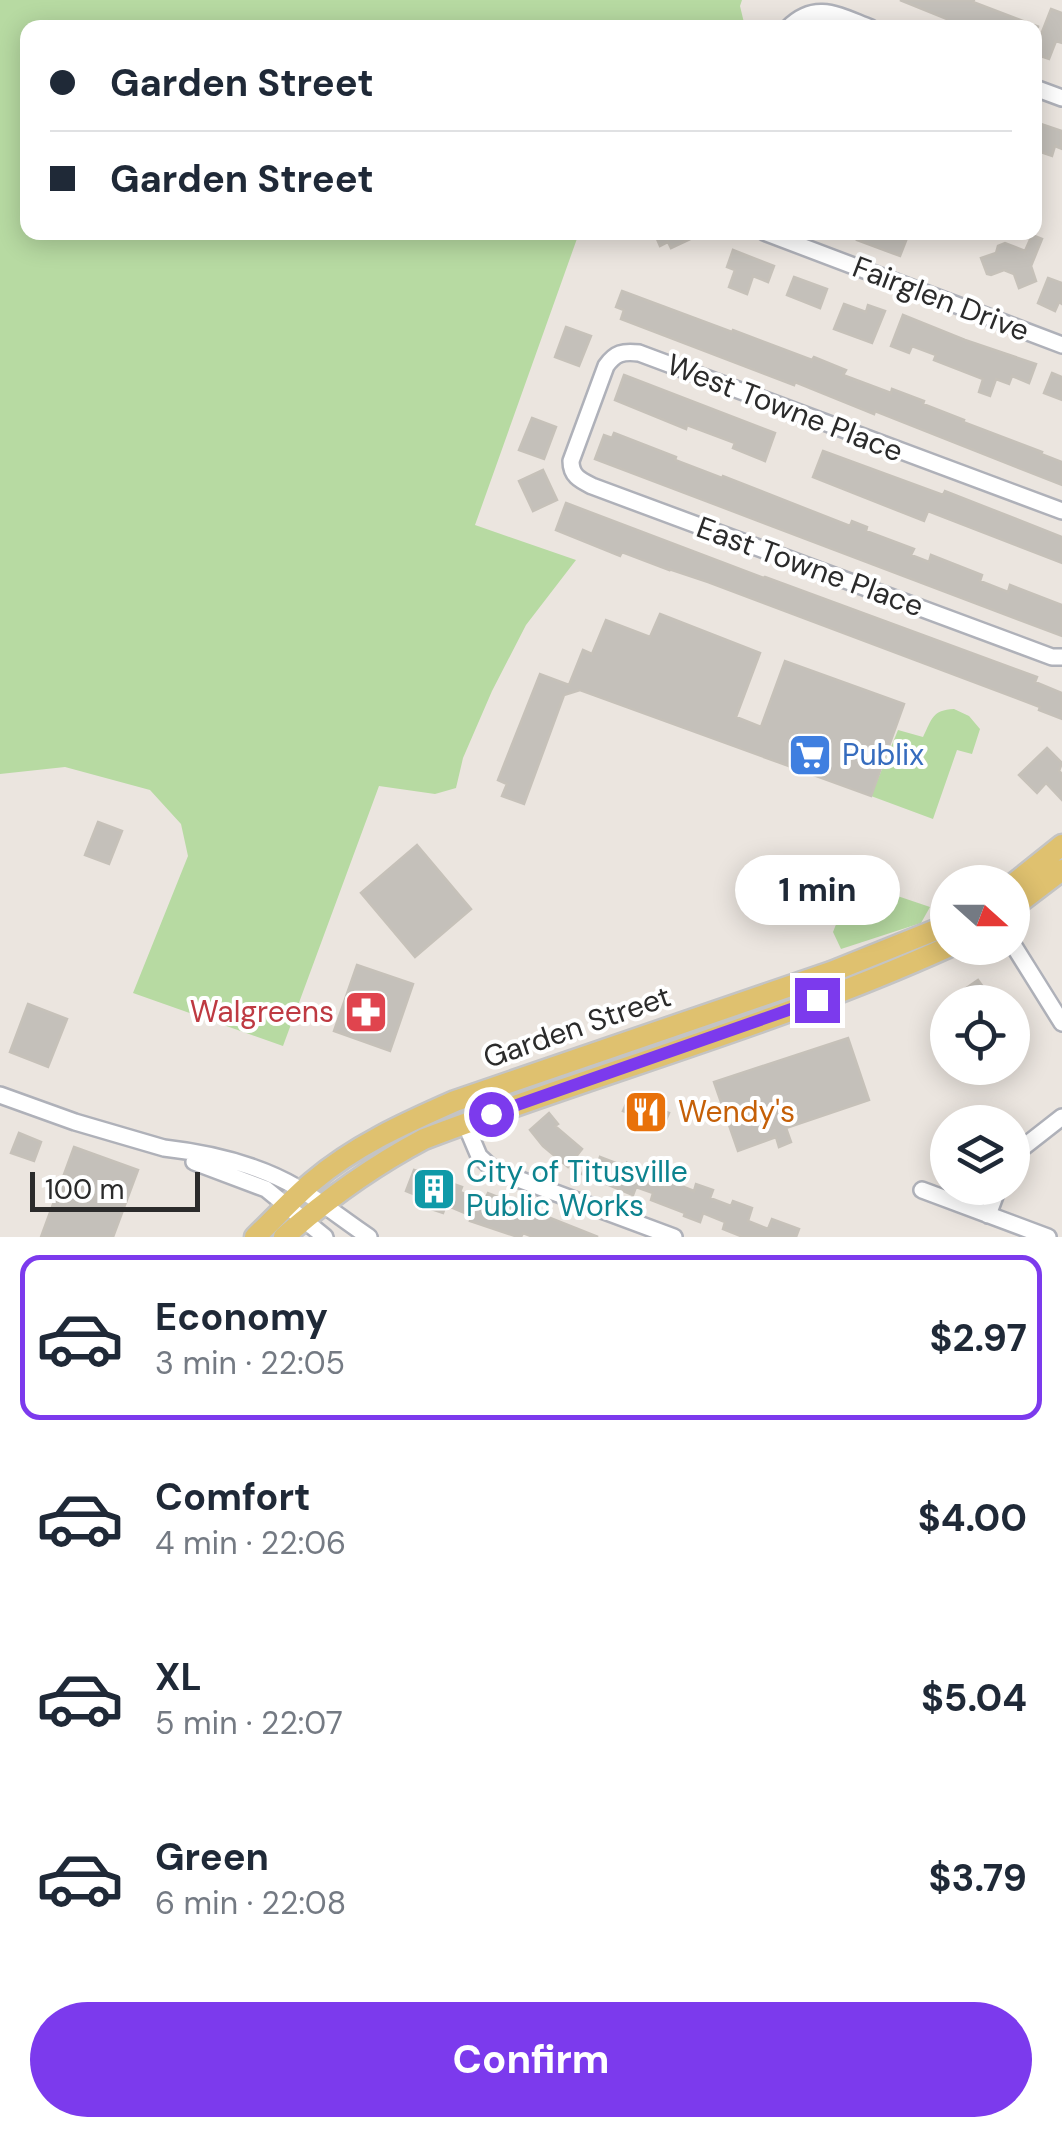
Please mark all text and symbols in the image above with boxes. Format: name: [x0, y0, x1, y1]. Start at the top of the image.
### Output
text: Garden Street: [110, 58, 374, 108]
text: Garden Street: [110, 154, 374, 204]
street label: Fairglen Drive: [847, 247, 1035, 350]
street label: West Towne Place: [662, 345, 909, 470]
street label: East Towne Place: [691, 507, 929, 626]
supermarket icon: Publix: [787, 732, 833, 778]
place label: Publix: [842, 735, 924, 774]
callout: 1 min: [734, 855, 900, 925]
north arrow: [930, 865, 1030, 965]
map controls: [930, 865, 1030, 1205]
text: 1 min: [779, 869, 856, 911]
street label: Garden Street: [478, 976, 676, 1077]
route end: [795, 978, 840, 1023]
button: locate: [930, 985, 1030, 1085]
pharmacy icon: Walgreens: [343, 989, 389, 1035]
place label: Walgreens: [190, 992, 334, 1031]
restaurant icon: Wendy's: [623, 1089, 669, 1135]
route start: [469, 1092, 514, 1137]
place label: Wendy's: [678, 1092, 795, 1131]
button: layers: [930, 1105, 1030, 1205]
place label: City of Titusville Public Works: [466, 1152, 688, 1225]
building icon: City of Titusville Public Works: [411, 1166, 457, 1212]
scale bar: [30, 1167, 200, 1212]
text: 100 m: [45, 1171, 124, 1208]
text: Economy: [155, 1292, 328, 1342]
icon: car: [35, 1293, 125, 1383]
text: $2.97: [930, 1313, 1027, 1363]
text: 3 min · 22:05: [155, 1342, 345, 1384]
text: Comfort: [155, 1472, 311, 1522]
icon: car: [35, 1473, 125, 1563]
text: $4.00: [918, 1493, 1027, 1543]
text: 4 min · 22:06: [155, 1522, 346, 1564]
text: XL: [155, 1652, 202, 1702]
icon: car: [35, 1653, 125, 1743]
text: $5.04: [921, 1673, 1027, 1723]
text: 5 min · 22:07: [155, 1702, 343, 1744]
text: Green: [155, 1832, 269, 1882]
icon: car: [35, 1833, 125, 1923]
text: $3.79: [929, 1853, 1027, 1903]
text: 6 min · 22:08: [155, 1882, 346, 1924]
button: Confirm: [30, 2002, 1032, 2117]

